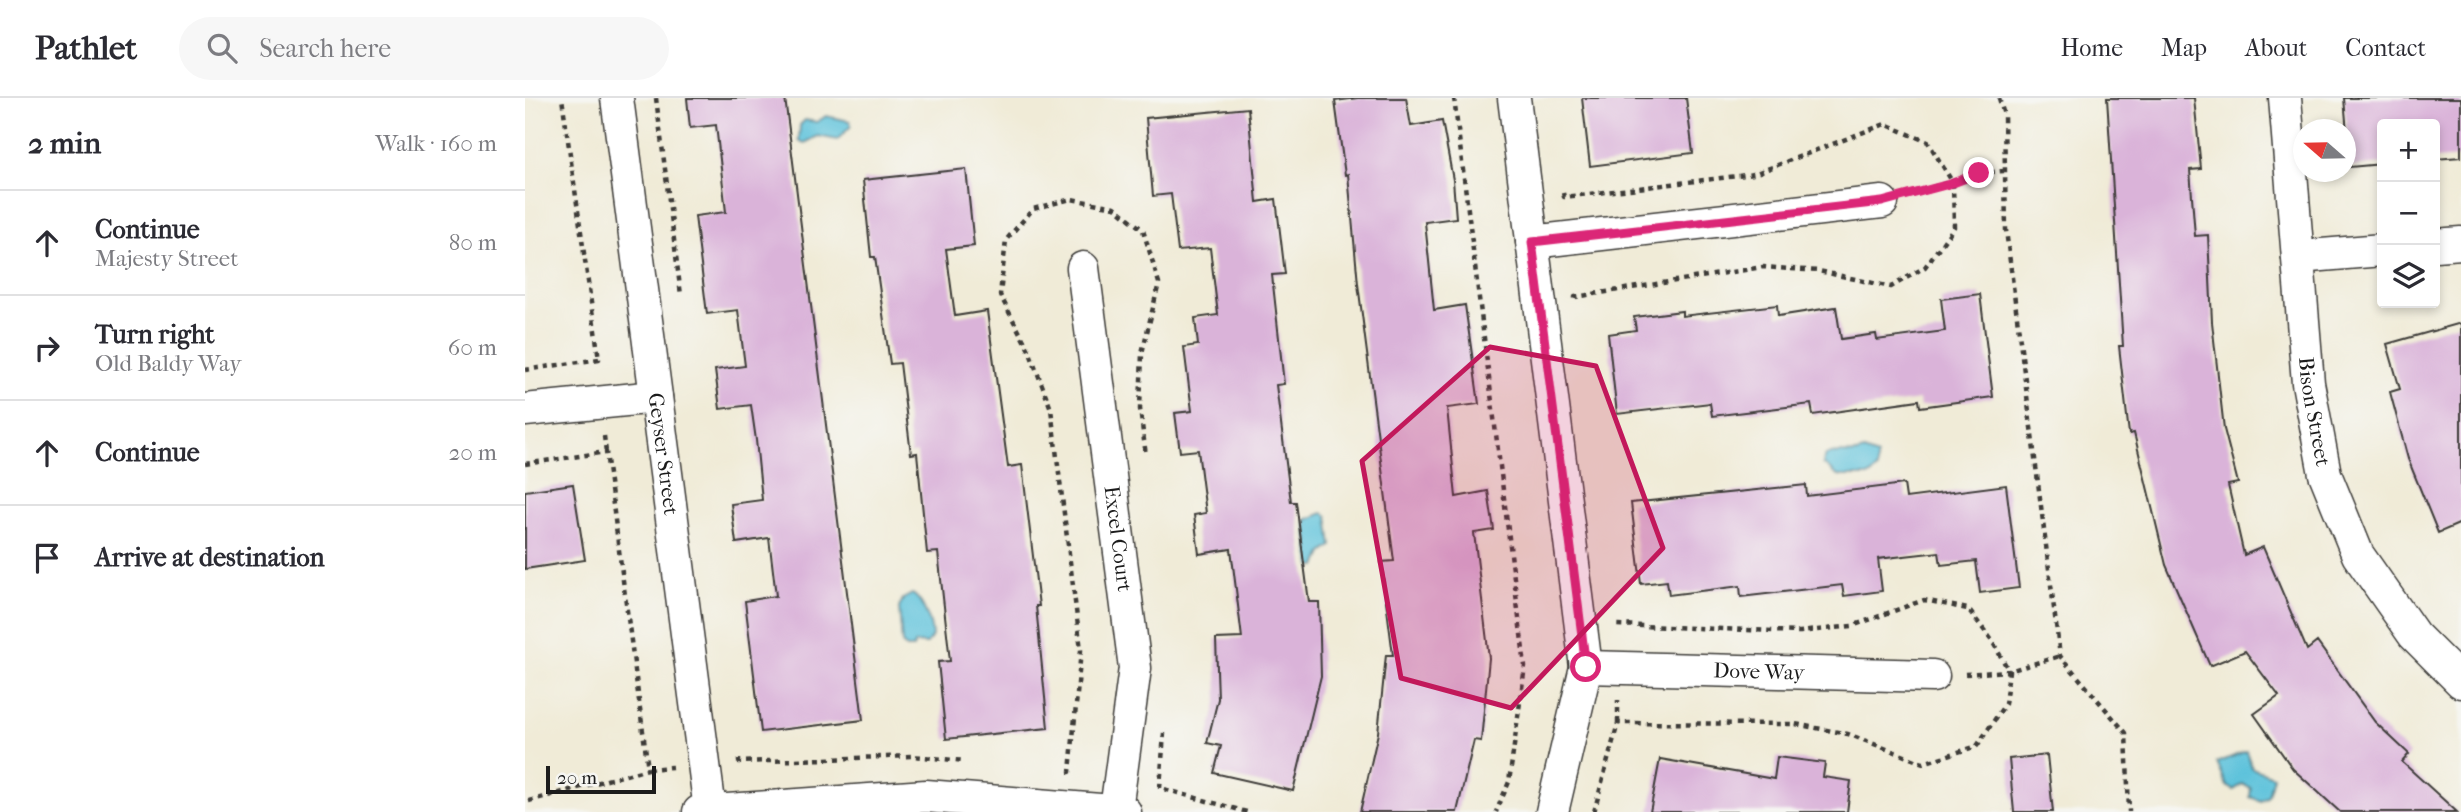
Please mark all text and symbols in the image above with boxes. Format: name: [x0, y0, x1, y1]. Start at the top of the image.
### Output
search box: [179, 17, 669, 80]
text: Pathlet: [35, 29, 137, 68]
icon: search: [203, 29, 241, 67]
text: Search here: [259, 33, 391, 64]
text: Home: [2061, 34, 2123, 62]
text: Map: [2161, 34, 2207, 62]
text: About: [2245, 34, 2307, 62]
text: Contact: [2345, 34, 2426, 62]
north arrow: [2293, 119, 2356, 182]
map controls: [2377, 119, 2440, 308]
button: +: [2377, 119, 2440, 182]
text: 2 min: [28, 126, 101, 161]
text: Walk · 160 m: [375, 130, 497, 157]
route end: [1963, 157, 1994, 188]
button: −: [2377, 182, 2440, 245]
text: Continue: [95, 214, 200, 245]
icon: ahead: [28, 224, 66, 262]
text: 80 m: [449, 229, 497, 256]
text: Majesty Street: [95, 245, 238, 272]
button: layers: [2377, 245, 2440, 308]
text: Turn right: [95, 319, 215, 350]
icon: right: [28, 329, 66, 367]
text: 60 m: [448, 334, 497, 361]
text: Old Baldy Way: [95, 350, 242, 377]
street label: Bison Street: [2294, 356, 2335, 469]
street label: Geyser Street: [644, 391, 683, 517]
icon: ahead: [28, 434, 66, 472]
text: Continue: [95, 437, 200, 468]
text: 20 m: [448, 439, 497, 466]
street label: Excel Court: [1099, 484, 1137, 594]
icon: arrive: [28, 539, 66, 577]
text: Arrive at destination: [95, 542, 325, 573]
route start: [1570, 651, 1601, 682]
street label: Dove Way: [1713, 658, 1806, 685]
scale bar: [546, 763, 656, 795]
text: 20 m: [557, 767, 597, 789]

